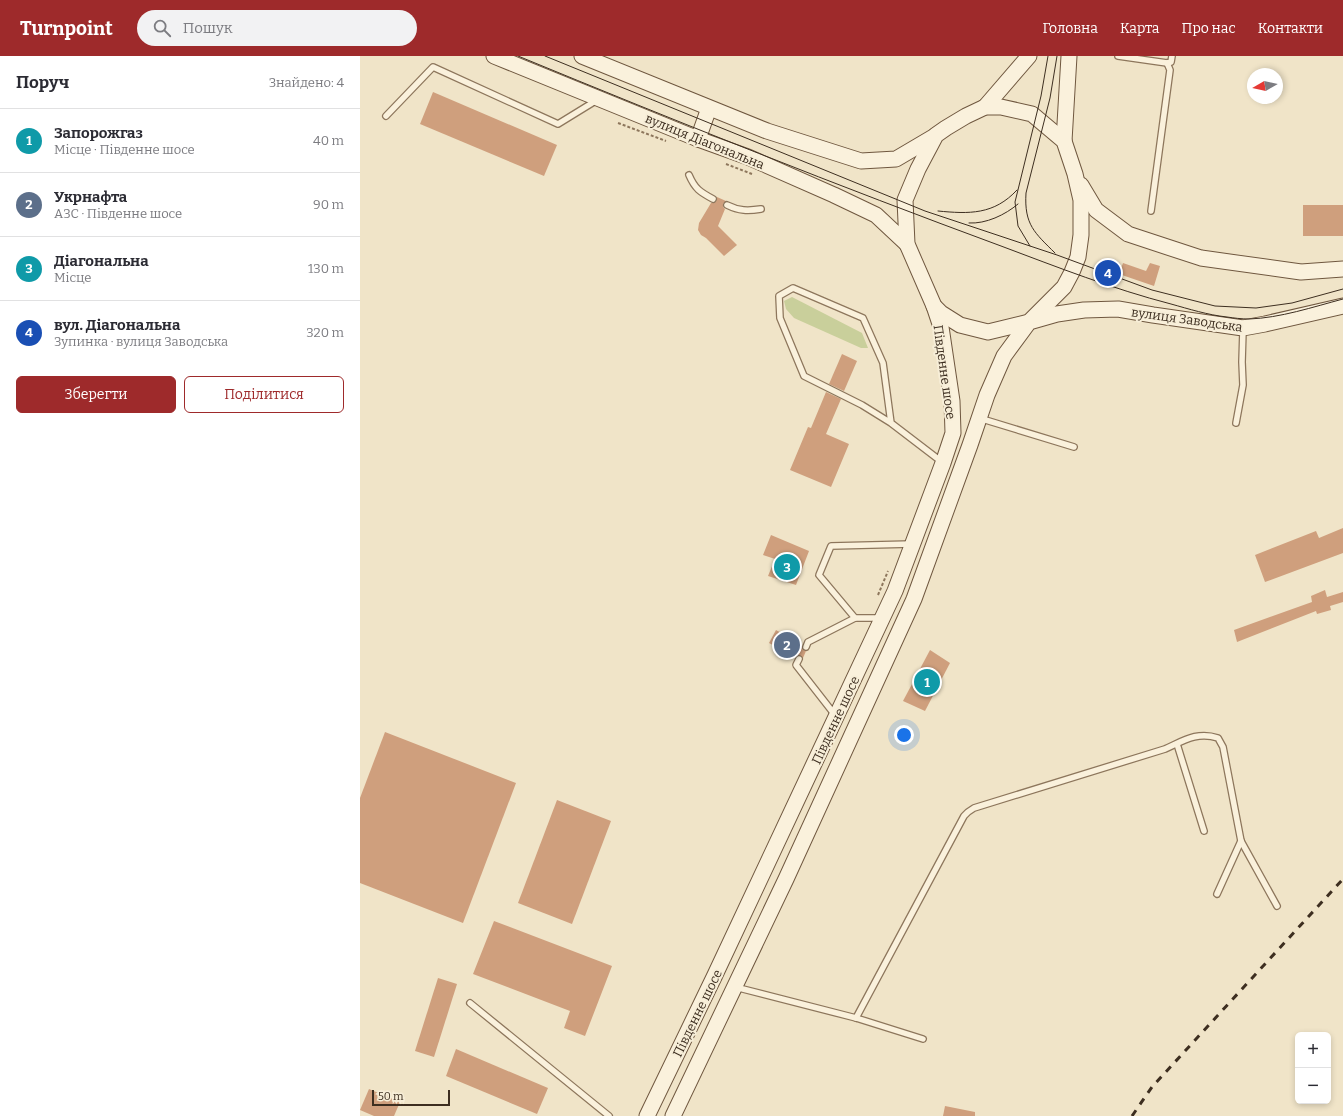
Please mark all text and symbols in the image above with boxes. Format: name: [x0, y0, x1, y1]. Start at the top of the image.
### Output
search box: [137, 10, 417, 46]
text: Turnpoint: [20, 17, 113, 40]
icon: search: [151, 17, 173, 39]
text: Пошук: [183, 19, 233, 37]
text: Головна: [1042, 20, 1098, 37]
text: Карта: [1120, 20, 1160, 37]
text: Про нас: [1182, 20, 1236, 37]
text: Контакти: [1258, 20, 1323, 37]
north arrow: [1247, 68, 1283, 104]
text: Поруч: [16, 72, 69, 93]
text: Знайдено: 4: [269, 75, 344, 90]
street label: вулиця Діагональна: [643, 111, 767, 172]
text: Запорожгаз: [54, 124, 143, 142]
text: 1: [26, 133, 32, 148]
text: 40 m: [313, 133, 344, 148]
text: Місце · Південне шосе: [54, 142, 195, 157]
text: Укрнафта: [54, 188, 127, 206]
text: 2: [25, 197, 33, 212]
text: 90 m: [313, 197, 344, 212]
text: АЗС · Південне шосе: [54, 206, 182, 221]
text: Діагональна: [54, 252, 149, 270]
pin: 4: [1095, 258, 1121, 288]
text: 3: [25, 261, 33, 276]
text: 130 m: [308, 261, 344, 276]
text: Місце: [54, 270, 91, 285]
street label: вулиця Заводська: [1130, 304, 1244, 335]
text: вул. Діагональна: [54, 316, 180, 334]
street label: Південне шосе: [930, 324, 959, 420]
text: 4: [25, 325, 33, 340]
text: 320 m: [306, 325, 344, 340]
text: Зупинка · вулиця Заводська: [54, 334, 228, 349]
button: Зберегти: [16, 376, 176, 413]
button: Поділитися: [184, 376, 344, 413]
pin: 3: [774, 552, 800, 582]
pin: 2: [774, 630, 800, 660]
pin: 1: [914, 667, 940, 697]
street label: Південне шосе: [809, 674, 862, 767]
your location: [894, 725, 914, 745]
street label: Південне шосе: [670, 967, 725, 1059]
map controls: [1295, 1032, 1331, 1104]
button: +: [1295, 1032, 1331, 1068]
button: −: [1295, 1068, 1331, 1104]
scale bar: [372, 1088, 450, 1107]
text: 50 m: [378, 1090, 404, 1103]

